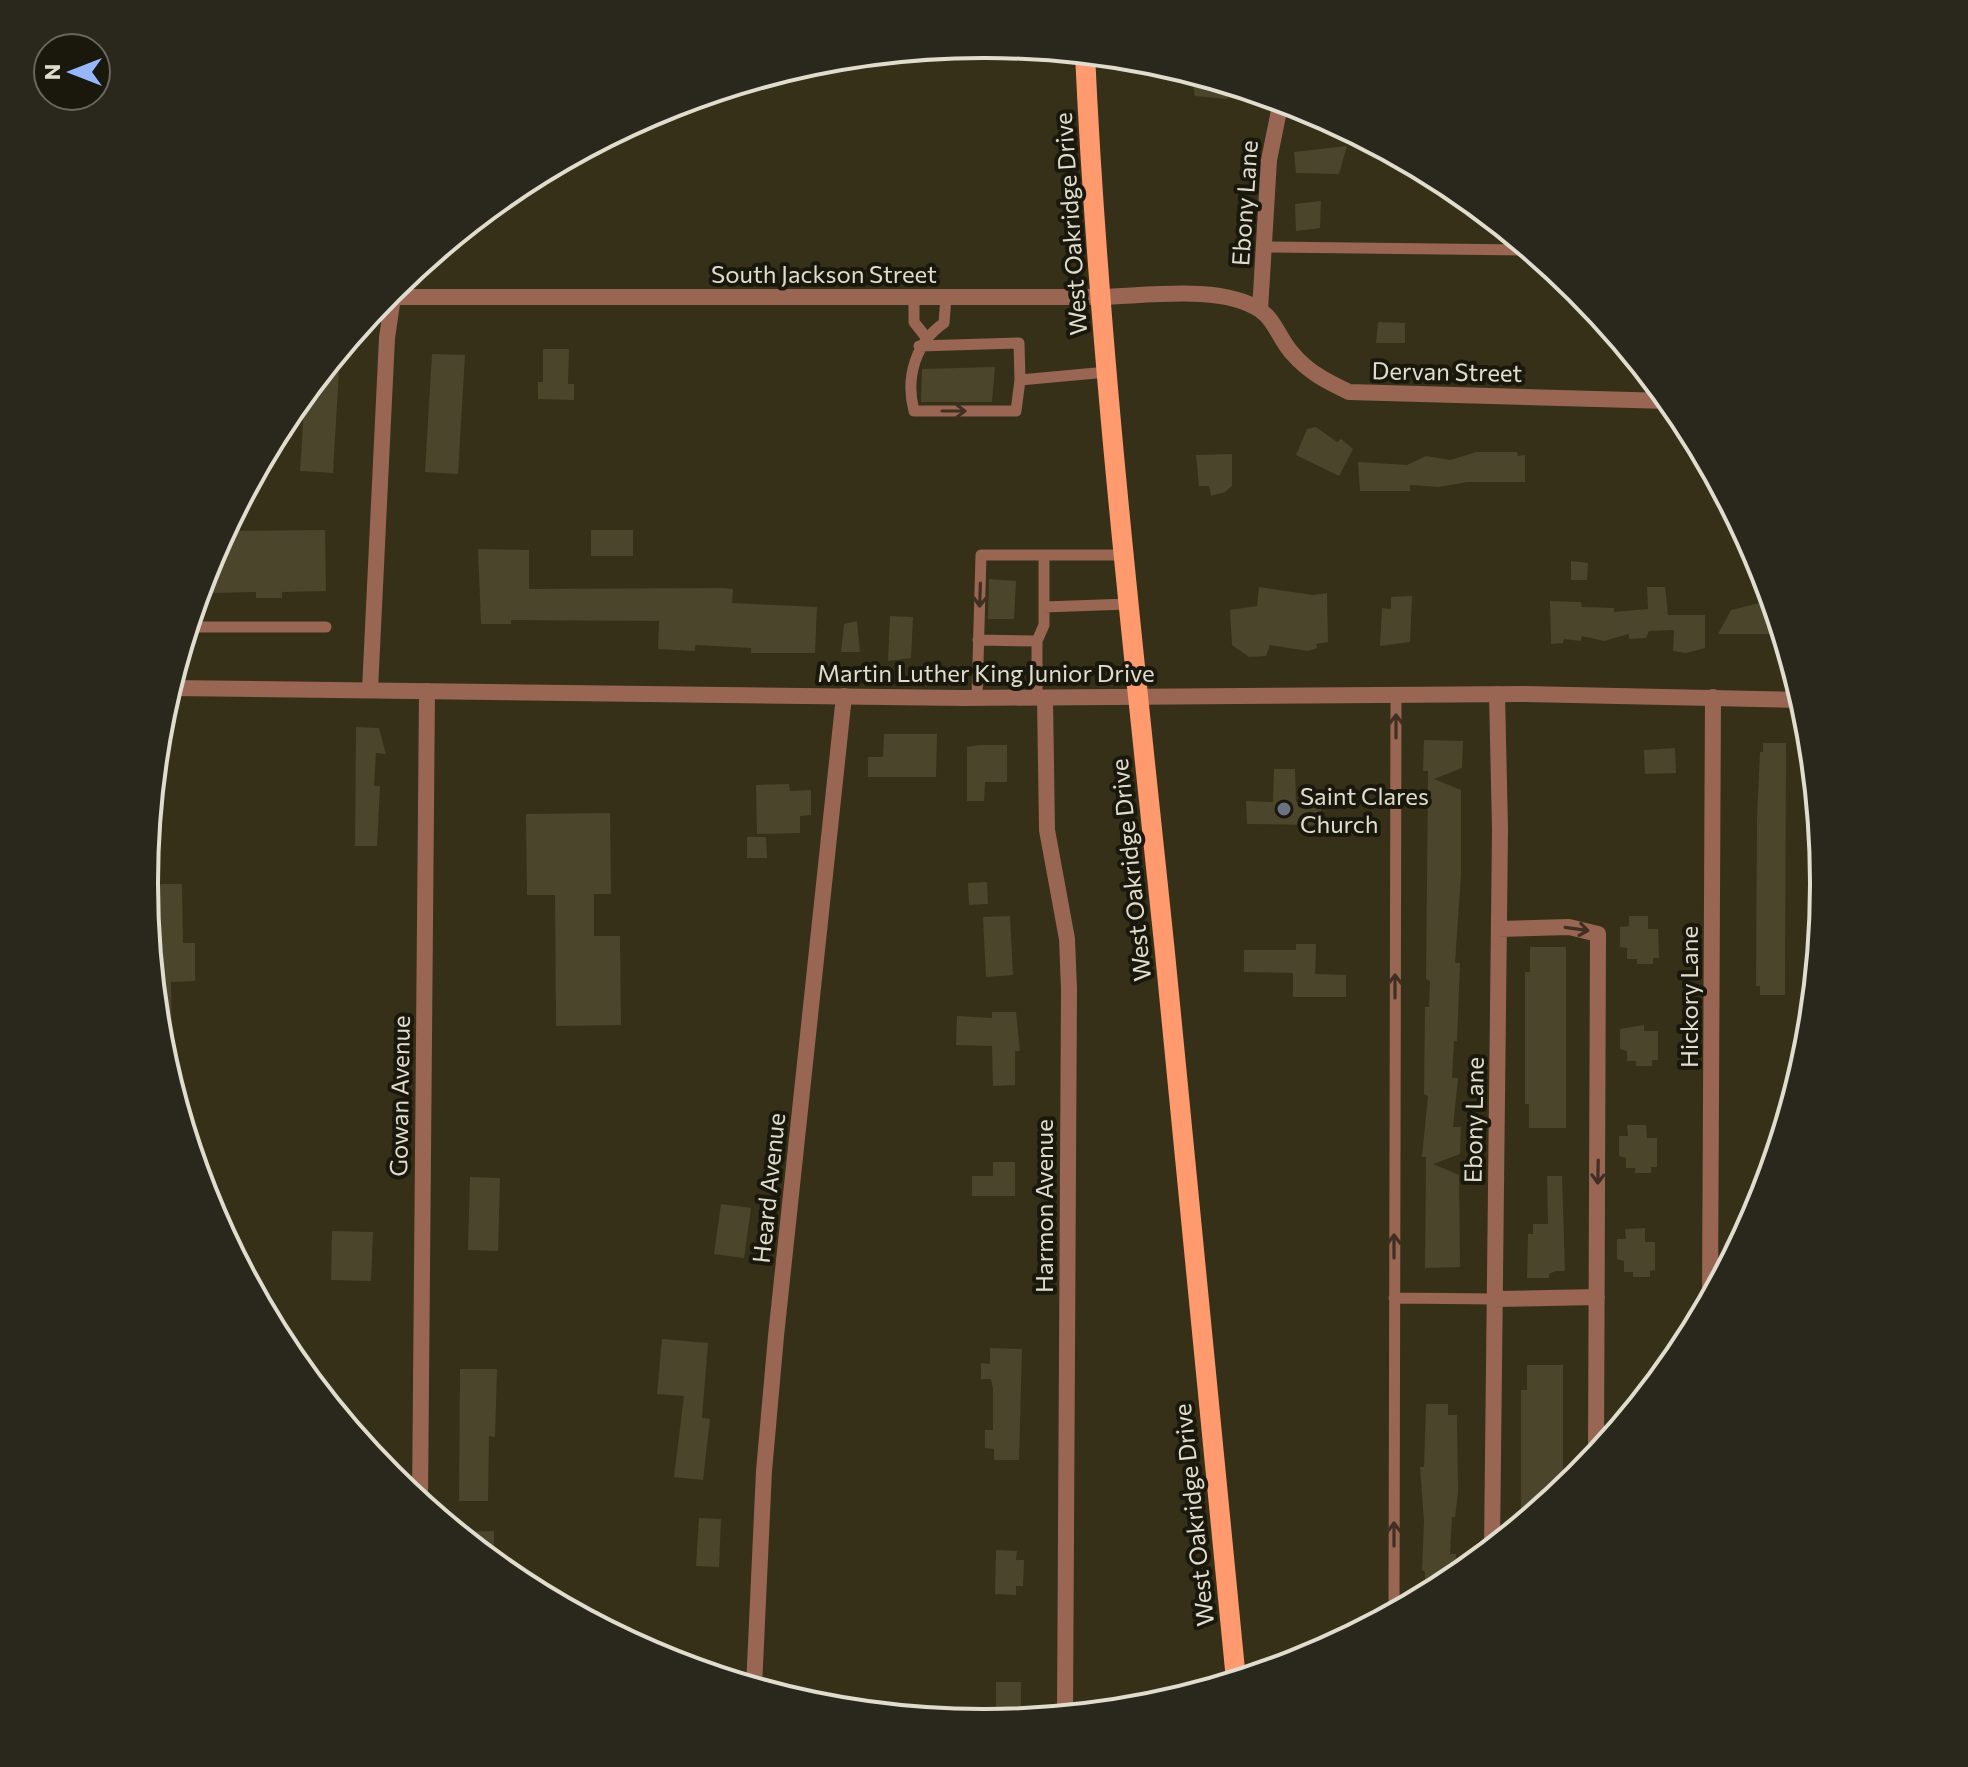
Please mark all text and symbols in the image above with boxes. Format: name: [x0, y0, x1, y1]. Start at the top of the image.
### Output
north arrow: [32, 32, 112, 112]
text: N: [38, 64, 65, 80]
street label: West Oakridge Drive: [1048, 111, 1092, 337]
street label: Ebony Lane: [1225, 139, 1263, 267]
street label: South Jackson Street: [711, 259, 937, 288]
street label: Dervan Street: [1371, 355, 1523, 387]
one-way arrow: [940, 403, 967, 419]
one-way arrow: [972, 581, 987, 608]
street label: Martin Luther King Junior Drive: [817, 658, 1155, 687]
one-way arrow: [1388, 713, 1404, 740]
street label: West Oakridge Drive: [1104, 757, 1156, 983]
place label: Saint Clares Church: [1300, 781, 1429, 838]
marker: Saint Clares Church: [1275, 800, 1293, 818]
one-way arrow: [1563, 922, 1589, 937]
street label: Hickory Lane: [1674, 926, 1703, 1068]
one-way arrow: [1387, 973, 1403, 1000]
street label: Gowan Avenue: [383, 1015, 415, 1177]
street label: Ebony Lane: [1457, 1057, 1489, 1183]
street label: Heard Avenue: [746, 1111, 790, 1265]
street label: Harmon Avenue: [1029, 1119, 1058, 1293]
one-way arrow: [1590, 1158, 1606, 1185]
one-way arrow: [1386, 1233, 1402, 1260]
street label: West Oakridge Drive: [1167, 1402, 1219, 1628]
one-way arrow: [1386, 1521, 1402, 1548]

